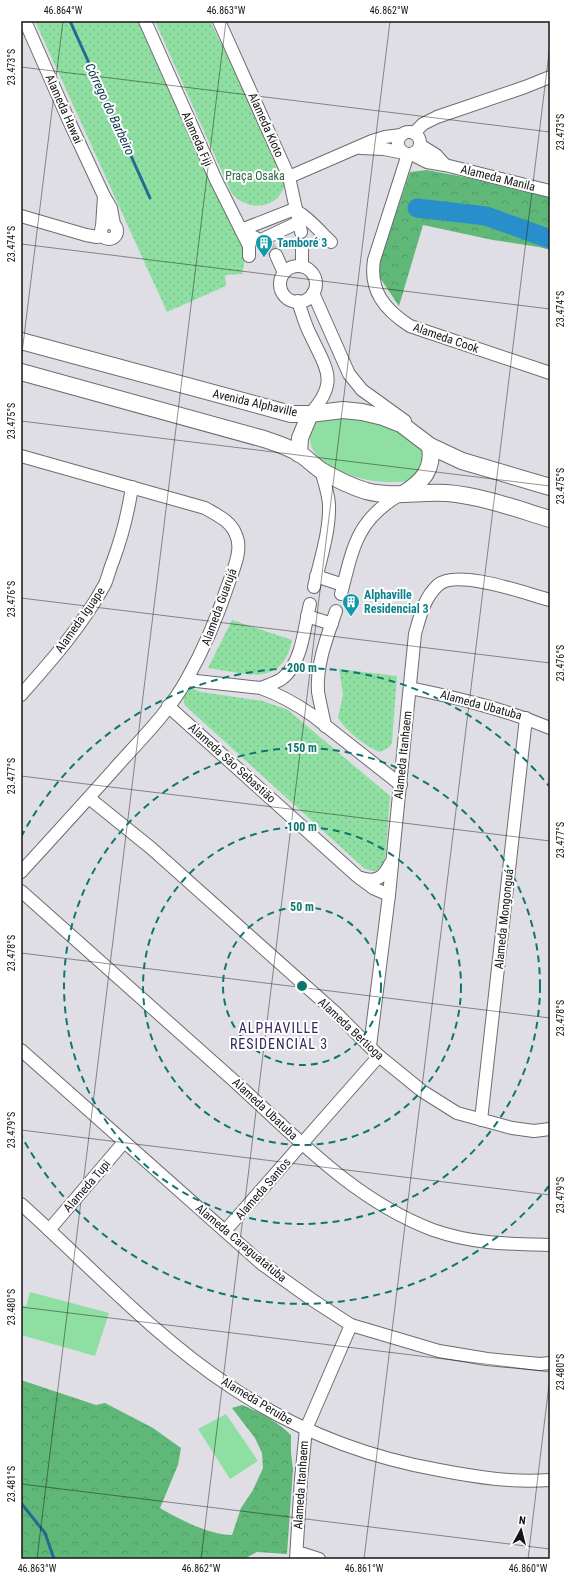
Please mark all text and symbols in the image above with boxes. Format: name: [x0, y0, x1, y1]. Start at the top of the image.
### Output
text: 46.864°W: [44, 5, 83, 16]
text: 46.863°W: [207, 5, 246, 16]
text: 46.862°W: [370, 5, 409, 16]
text: 23.473°S: [6, 49, 17, 85]
water label: Córrego do Barbeiro: [82, 61, 138, 157]
street label: Alameda Hawai: [43, 72, 85, 146]
street label: Alameda Kioto: [246, 90, 286, 160]
street label: Alameda Fiji: [179, 109, 215, 169]
text: 23.473°S: [555, 114, 566, 150]
street label: Alameda Manila: [459, 162, 537, 194]
park label: Praça Osaka: [225, 169, 285, 183]
text: 23.474°S: [6, 226, 17, 262]
building icon: Tamboré 3: [254, 233, 274, 258]
place label: Tamboré 3: [277, 236, 327, 250]
text: 23.474°S: [555, 291, 566, 327]
street label: Alameda Cook: [411, 320, 481, 356]
street label: Avenida Alphaville: [211, 386, 299, 420]
text: 23.475°S: [6, 403, 17, 439]
text: 23.475°S: [555, 468, 566, 504]
street label: Alameda Guarujá: [199, 566, 240, 647]
text: 23.476°S: [6, 581, 17, 617]
street label: Alameda Iguape: [52, 584, 108, 655]
place label: Alphaville Residencial 3: [364, 588, 429, 616]
building icon: Alphaville Residencial 3: [341, 592, 361, 617]
text: 23.476°S: [555, 645, 566, 681]
text: 200 m: [287, 661, 317, 675]
street label: Alameda Ubatuba: [439, 687, 524, 723]
street label: Alameda Itanhaem: [391, 710, 415, 800]
street label: Alameda São Sebastião: [186, 720, 278, 806]
text: 150 m: [287, 741, 317, 755]
text: 23.477°S: [6, 758, 17, 794]
text: 100 m: [287, 820, 317, 834]
text: 23.477°S: [555, 822, 566, 858]
street label: Alameda Mongonguá: [492, 868, 516, 970]
text: 50 m: [290, 900, 314, 914]
text: 23.478°S: [6, 935, 17, 971]
centre of rings: [295, 979, 309, 993]
street label: Alameda Bertioga: [315, 995, 387, 1063]
text: 23.478°S: [555, 1000, 566, 1036]
district label: ALPHAVILLE RESIDENCIAL 3: [230, 1020, 328, 1052]
street label: Alameda Ubatuba: [230, 1075, 301, 1143]
text: 23.479°S: [6, 1112, 17, 1148]
street label: Alameda Santos: [232, 1155, 294, 1223]
street label: Alameda Tupi: [61, 1157, 113, 1215]
text: 23.479°S: [555, 1177, 566, 1213]
street label: Alameda Caraguatatuba: [193, 1201, 289, 1285]
text: 23.480°S: [6, 1289, 17, 1325]
text: 23.480°S: [555, 1354, 566, 1390]
street label: Alameda Peruíbe: [219, 1374, 295, 1428]
street label: Alameda Itanhaem: [291, 1440, 311, 1530]
text: 23.481°S: [6, 1466, 17, 1502]
north arrow: [501, 1510, 541, 1550]
text: N: [518, 1514, 527, 1527]
text: 46.863°W: [18, 1563, 57, 1574]
text: 46.862°W: [182, 1563, 221, 1574]
text: 46.861°W: [345, 1563, 384, 1574]
text: 46.860°W: [509, 1563, 548, 1574]

